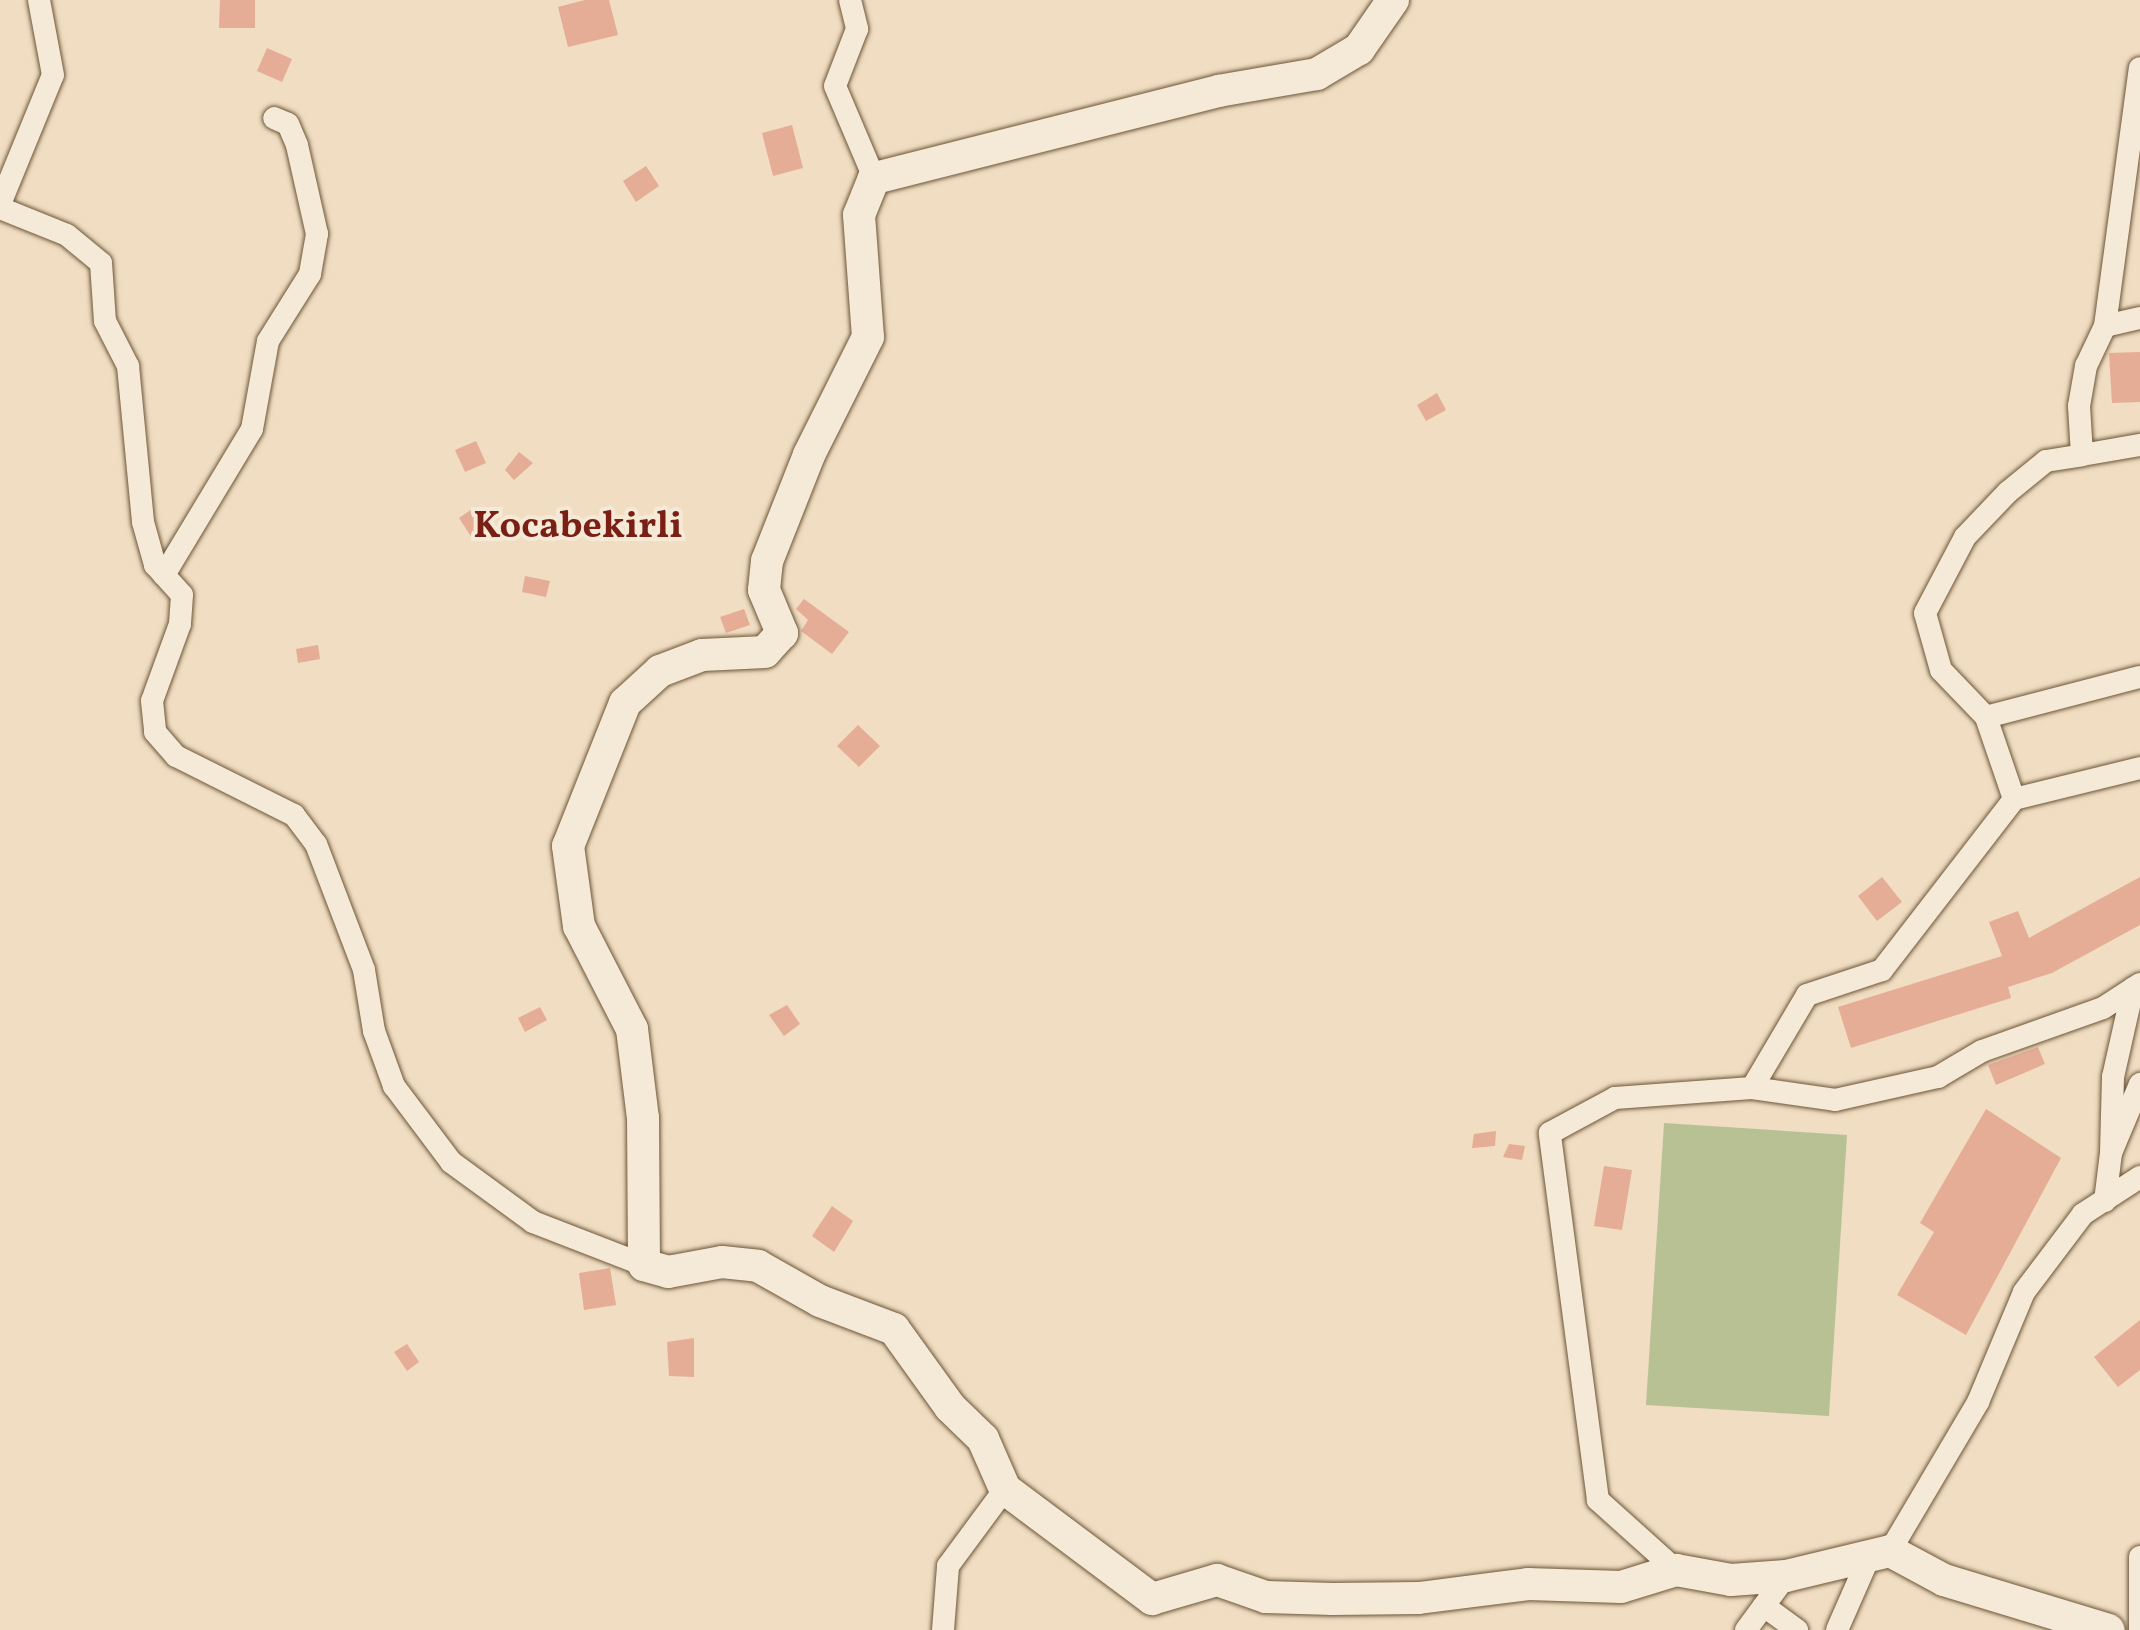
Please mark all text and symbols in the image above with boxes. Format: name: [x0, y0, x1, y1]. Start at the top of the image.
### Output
district label: Kocabekirli: [473, 505, 683, 551]

